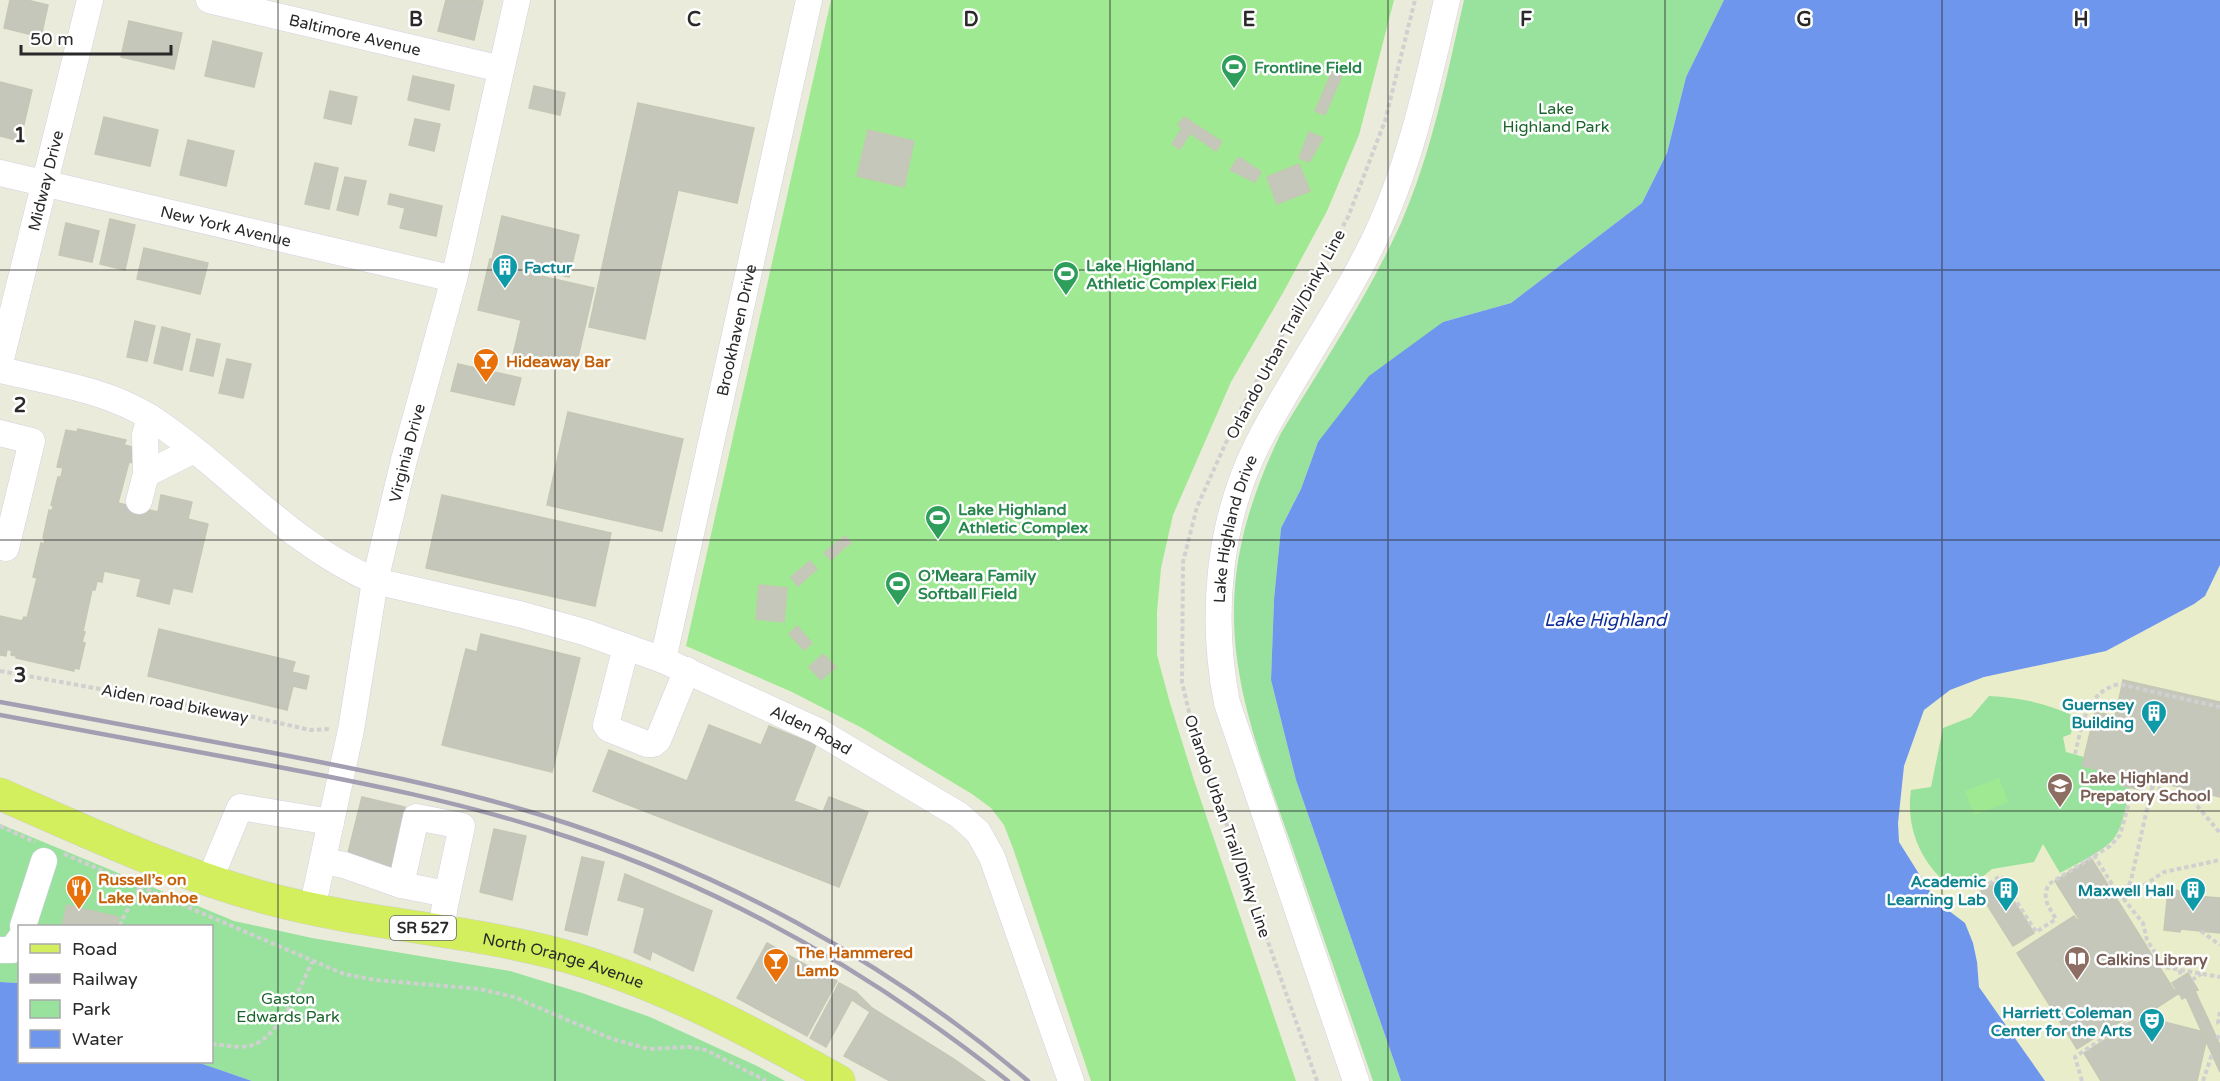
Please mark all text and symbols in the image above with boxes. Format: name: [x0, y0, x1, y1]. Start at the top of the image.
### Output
text: C: [687, 8, 701, 32]
text: D: [963, 8, 979, 32]
text: E: [1243, 8, 1256, 32]
text: F: [1520, 8, 1532, 32]
text: G: [1796, 8, 1812, 32]
text: H: [2073, 8, 2089, 32]
street label: Baltimore Avenue: [287, 9, 423, 59]
scale bar: [21, 18, 171, 56]
text: 50 m: [30, 28, 74, 50]
sports icon: Frontline Field: [1219, 52, 1249, 90]
place label: Frontline Field: [1254, 58, 1362, 78]
park label: Lake Highland Park: [1503, 99, 1610, 137]
text: 1: [14, 124, 26, 148]
street label: Midway Drive: [24, 128, 68, 233]
street label: New York Avenue: [158, 202, 293, 252]
street label: Orlando Urban Trail/Dinky Line: [1222, 226, 1350, 443]
building icon: Factur: [490, 252, 520, 290]
place label: Lake Highland Athletic Complex Field: [1086, 256, 1257, 294]
place label: Factur: [524, 258, 573, 278]
sports icon: Lake Highland Athletic Complex Field: [1051, 259, 1081, 297]
street label: Brookhaven Drive: [713, 262, 761, 398]
bar icon: Hideaway Bar: [471, 346, 501, 384]
place label: Hideaway Bar: [506, 352, 611, 372]
text: 2: [14, 394, 26, 418]
street label: Virginia Drive: [385, 402, 430, 505]
street label: Lake Highland Drive: [1210, 452, 1262, 604]
place label: Lake Highland Athletic Complex: [958, 500, 1089, 538]
sports icon: Lake Highland Athletic Complex: [923, 503, 953, 541]
place label: O’Meara Family Softball Field: [918, 566, 1037, 604]
sports icon: O’Meara Family Softball Field: [883, 569, 913, 607]
water label: Lake Highland: [1544, 609, 1669, 631]
text: 3: [14, 664, 26, 688]
street label: Aiden road bikeway: [100, 680, 250, 728]
place label: Guernsey Building: [2062, 695, 2134, 733]
building icon: Guernsey Building: [2139, 698, 2169, 736]
street label: Alden Road: [767, 701, 855, 760]
street label: Orlando Urban Trail/Dinky Line: [1179, 712, 1275, 941]
place label: Lake Highland Prepatory School: [2080, 768, 2211, 806]
school or university icon: Lake Highland Prepatory School: [2045, 771, 2075, 809]
place label: Russell’s on Lake Ivanhoe: [98, 870, 198, 908]
place label: Academic Learning Lab: [1887, 872, 1986, 910]
restaurant icon: Russell’s on Lake Ivanhoe: [64, 873, 94, 911]
building icon: Academic Learning Lab: [1991, 875, 2021, 913]
building icon: Maxwell Hall: [2178, 875, 2208, 913]
place label: Maxwell Hall: [2078, 881, 2174, 901]
road number: SR 527: [390, 916, 456, 940]
legend: [18, 925, 213, 1063]
street label: North Orange Avenue: [481, 929, 647, 993]
text: Road: [72, 938, 117, 960]
place label: The Hammered Lamb: [795, 943, 913, 981]
library icon: Calkins Library: [2062, 944, 2092, 982]
bar icon: The Hammered Lamb: [761, 946, 791, 984]
place label: Calkins Library: [2096, 950, 2208, 970]
text: Railway: [72, 968, 138, 990]
park label: Gaston Edwards Park: [236, 989, 340, 1027]
text: Park: [72, 998, 111, 1020]
place label: Harriett Coleman Center for the Arts: [1991, 1003, 2132, 1041]
theatre icon: Harriett Coleman Center for the Arts: [2137, 1006, 2167, 1044]
text: Water: [72, 1028, 123, 1050]

